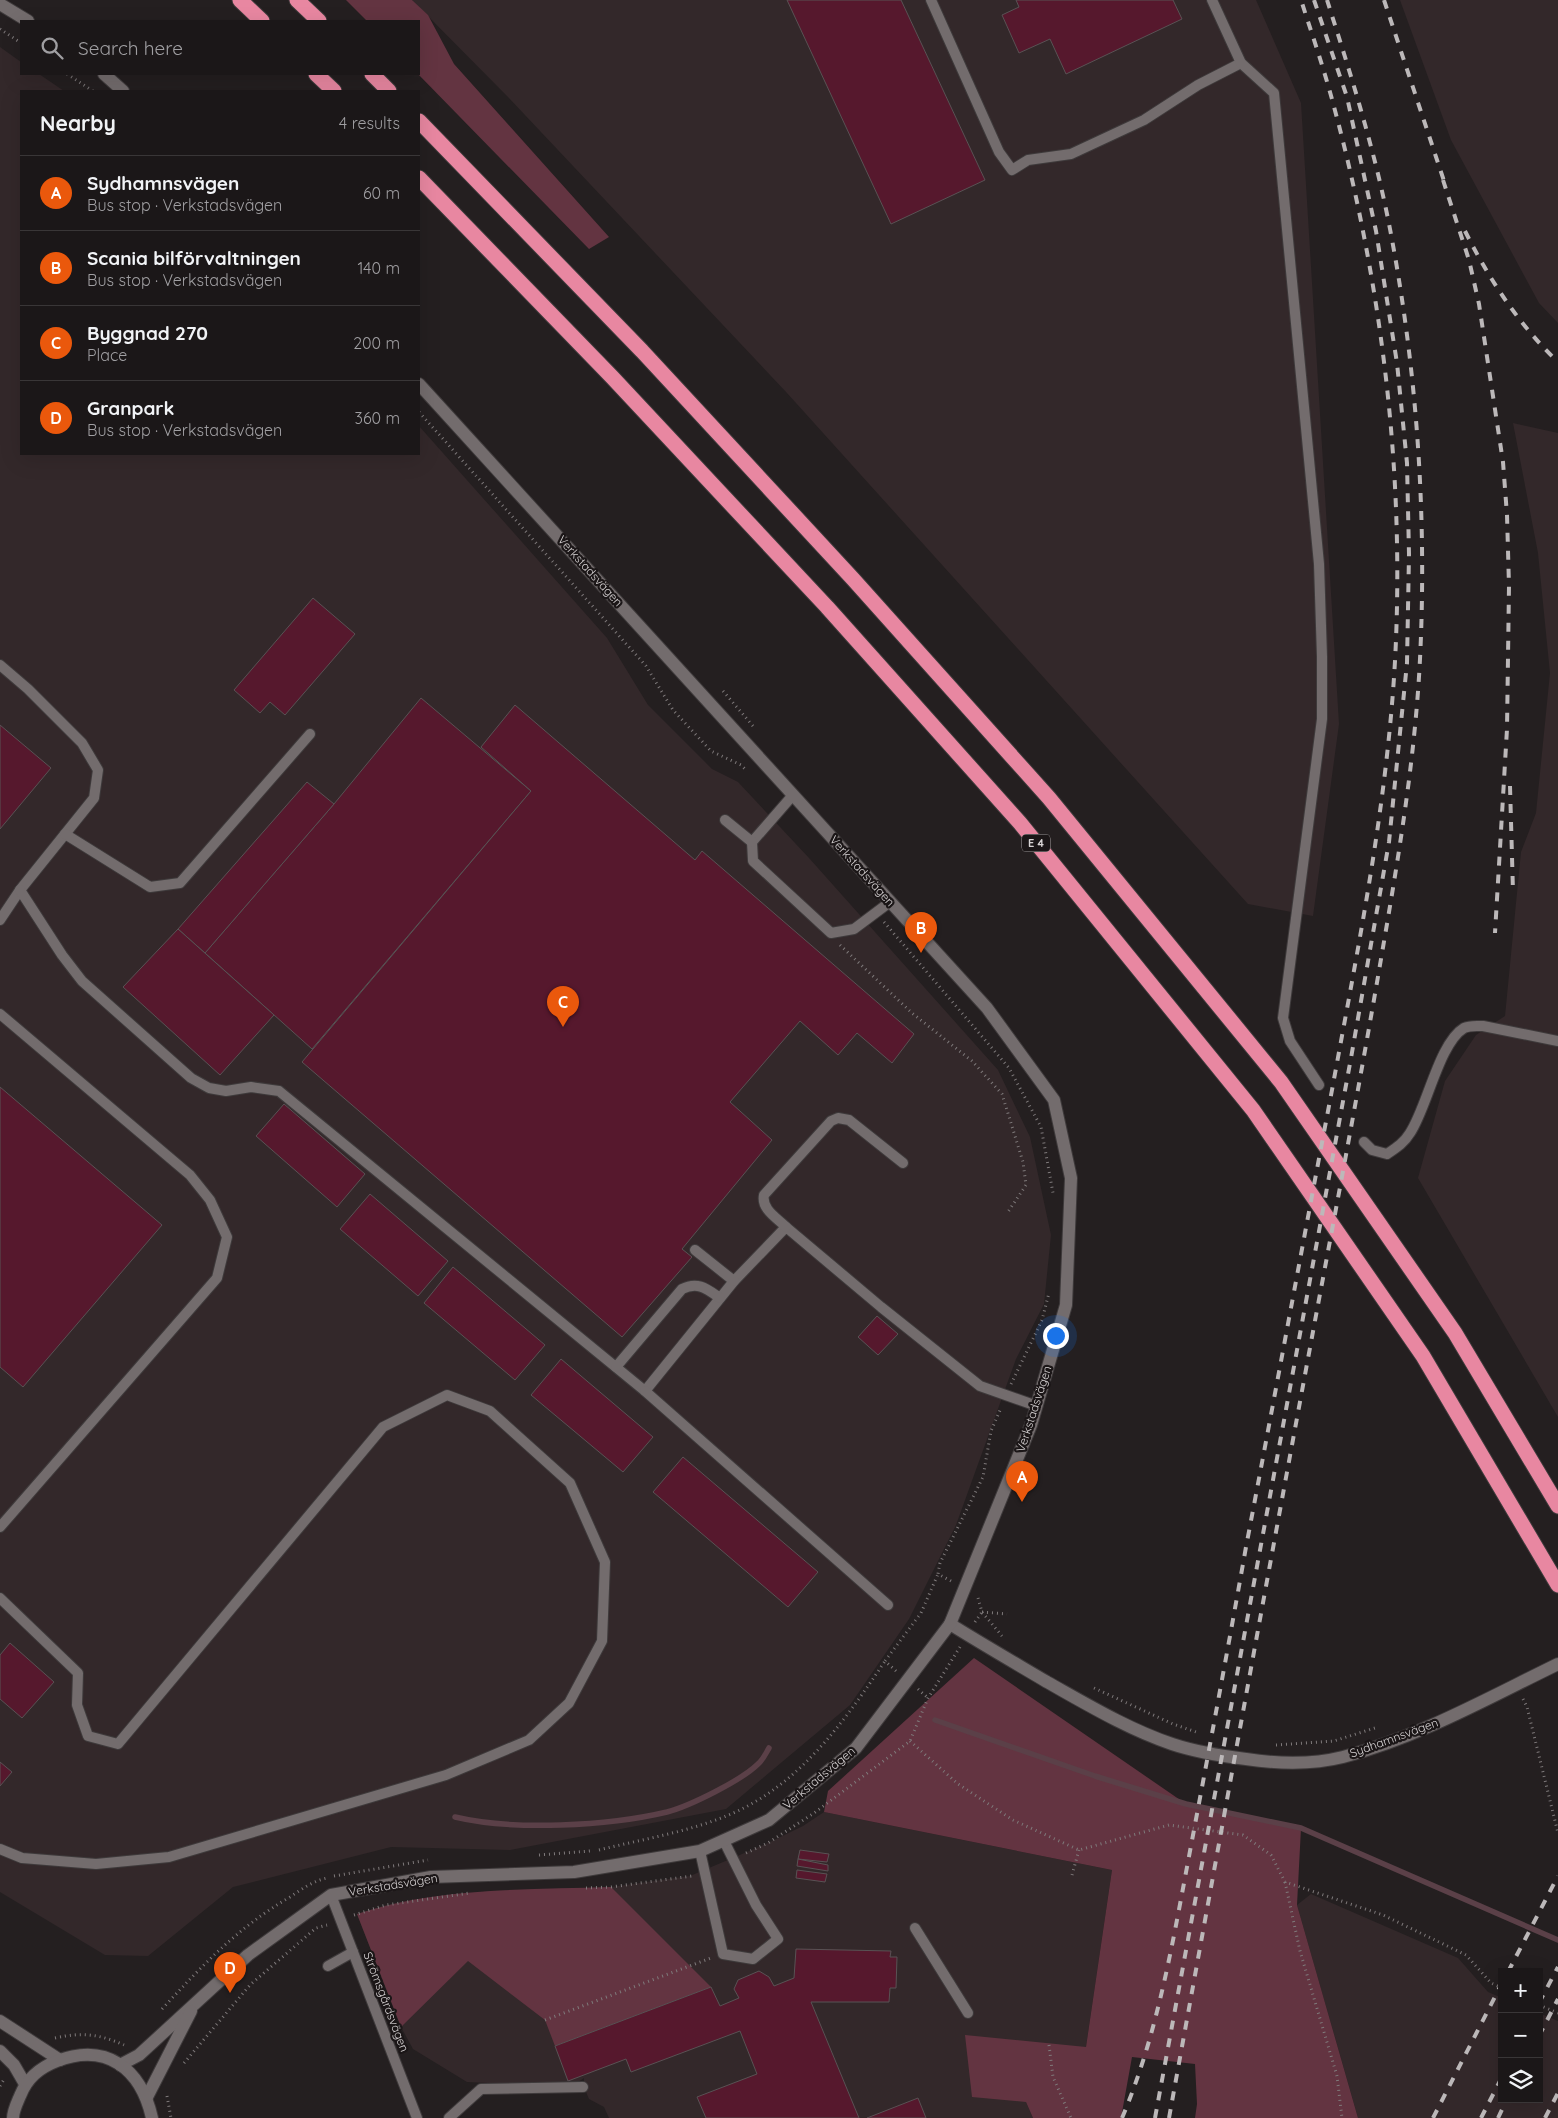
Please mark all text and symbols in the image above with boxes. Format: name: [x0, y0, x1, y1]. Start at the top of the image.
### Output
search box: [20, 20, 420, 75]
icon: search: [38, 34, 66, 62]
text: Search here: [78, 36, 183, 60]
text: Nearby: [40, 110, 116, 136]
text: 4 results: [339, 113, 400, 133]
text: Sydhamnsvägen: [87, 171, 239, 195]
text: A: [51, 183, 61, 203]
text: 60 m: [363, 183, 400, 203]
text: Bus stop · Verkstadsvägen: [87, 195, 282, 215]
text: Scania bilförvaltningen: [87, 246, 301, 270]
text: B: [51, 258, 61, 278]
text: 140 m: [357, 258, 400, 278]
text: Bus stop · Verkstadsvägen: [87, 270, 282, 290]
text: Byggnad 270: [87, 321, 208, 345]
text: C: [51, 333, 61, 353]
text: 200 m: [353, 333, 400, 353]
text: Place: [87, 345, 127, 365]
text: Granpark: [87, 396, 174, 420]
text: D: [50, 408, 62, 428]
text: 360 m: [355, 408, 400, 428]
text: Bus stop · Verkstadsvägen: [87, 420, 282, 440]
street label: Verkstadsvägen: [555, 532, 626, 609]
street label: Verkstadsvägen: [827, 832, 898, 909]
road number: E 4: [1022, 834, 1050, 851]
pin: B: [905, 912, 937, 953]
pin: C: [547, 986, 579, 1027]
your location: [1043, 1323, 1069, 1349]
street label: Verkstadsvägen: [1013, 1364, 1055, 1454]
pin: A: [1006, 1461, 1038, 1502]
street label: Sydhamnsvägen: [1348, 1715, 1440, 1760]
street label: Verkstadsvägen: [779, 1743, 858, 1812]
street label: Verkstadsvägen: [347, 1870, 438, 1899]
street label: Strömsgårdsvägen: [361, 1950, 412, 2054]
pin: D: [214, 1952, 246, 1993]
map controls: [1498, 1968, 1543, 2103]
button: +: [1498, 1968, 1543, 2013]
button: −: [1498, 2013, 1543, 2058]
button: layers: [1498, 2058, 1543, 2103]

